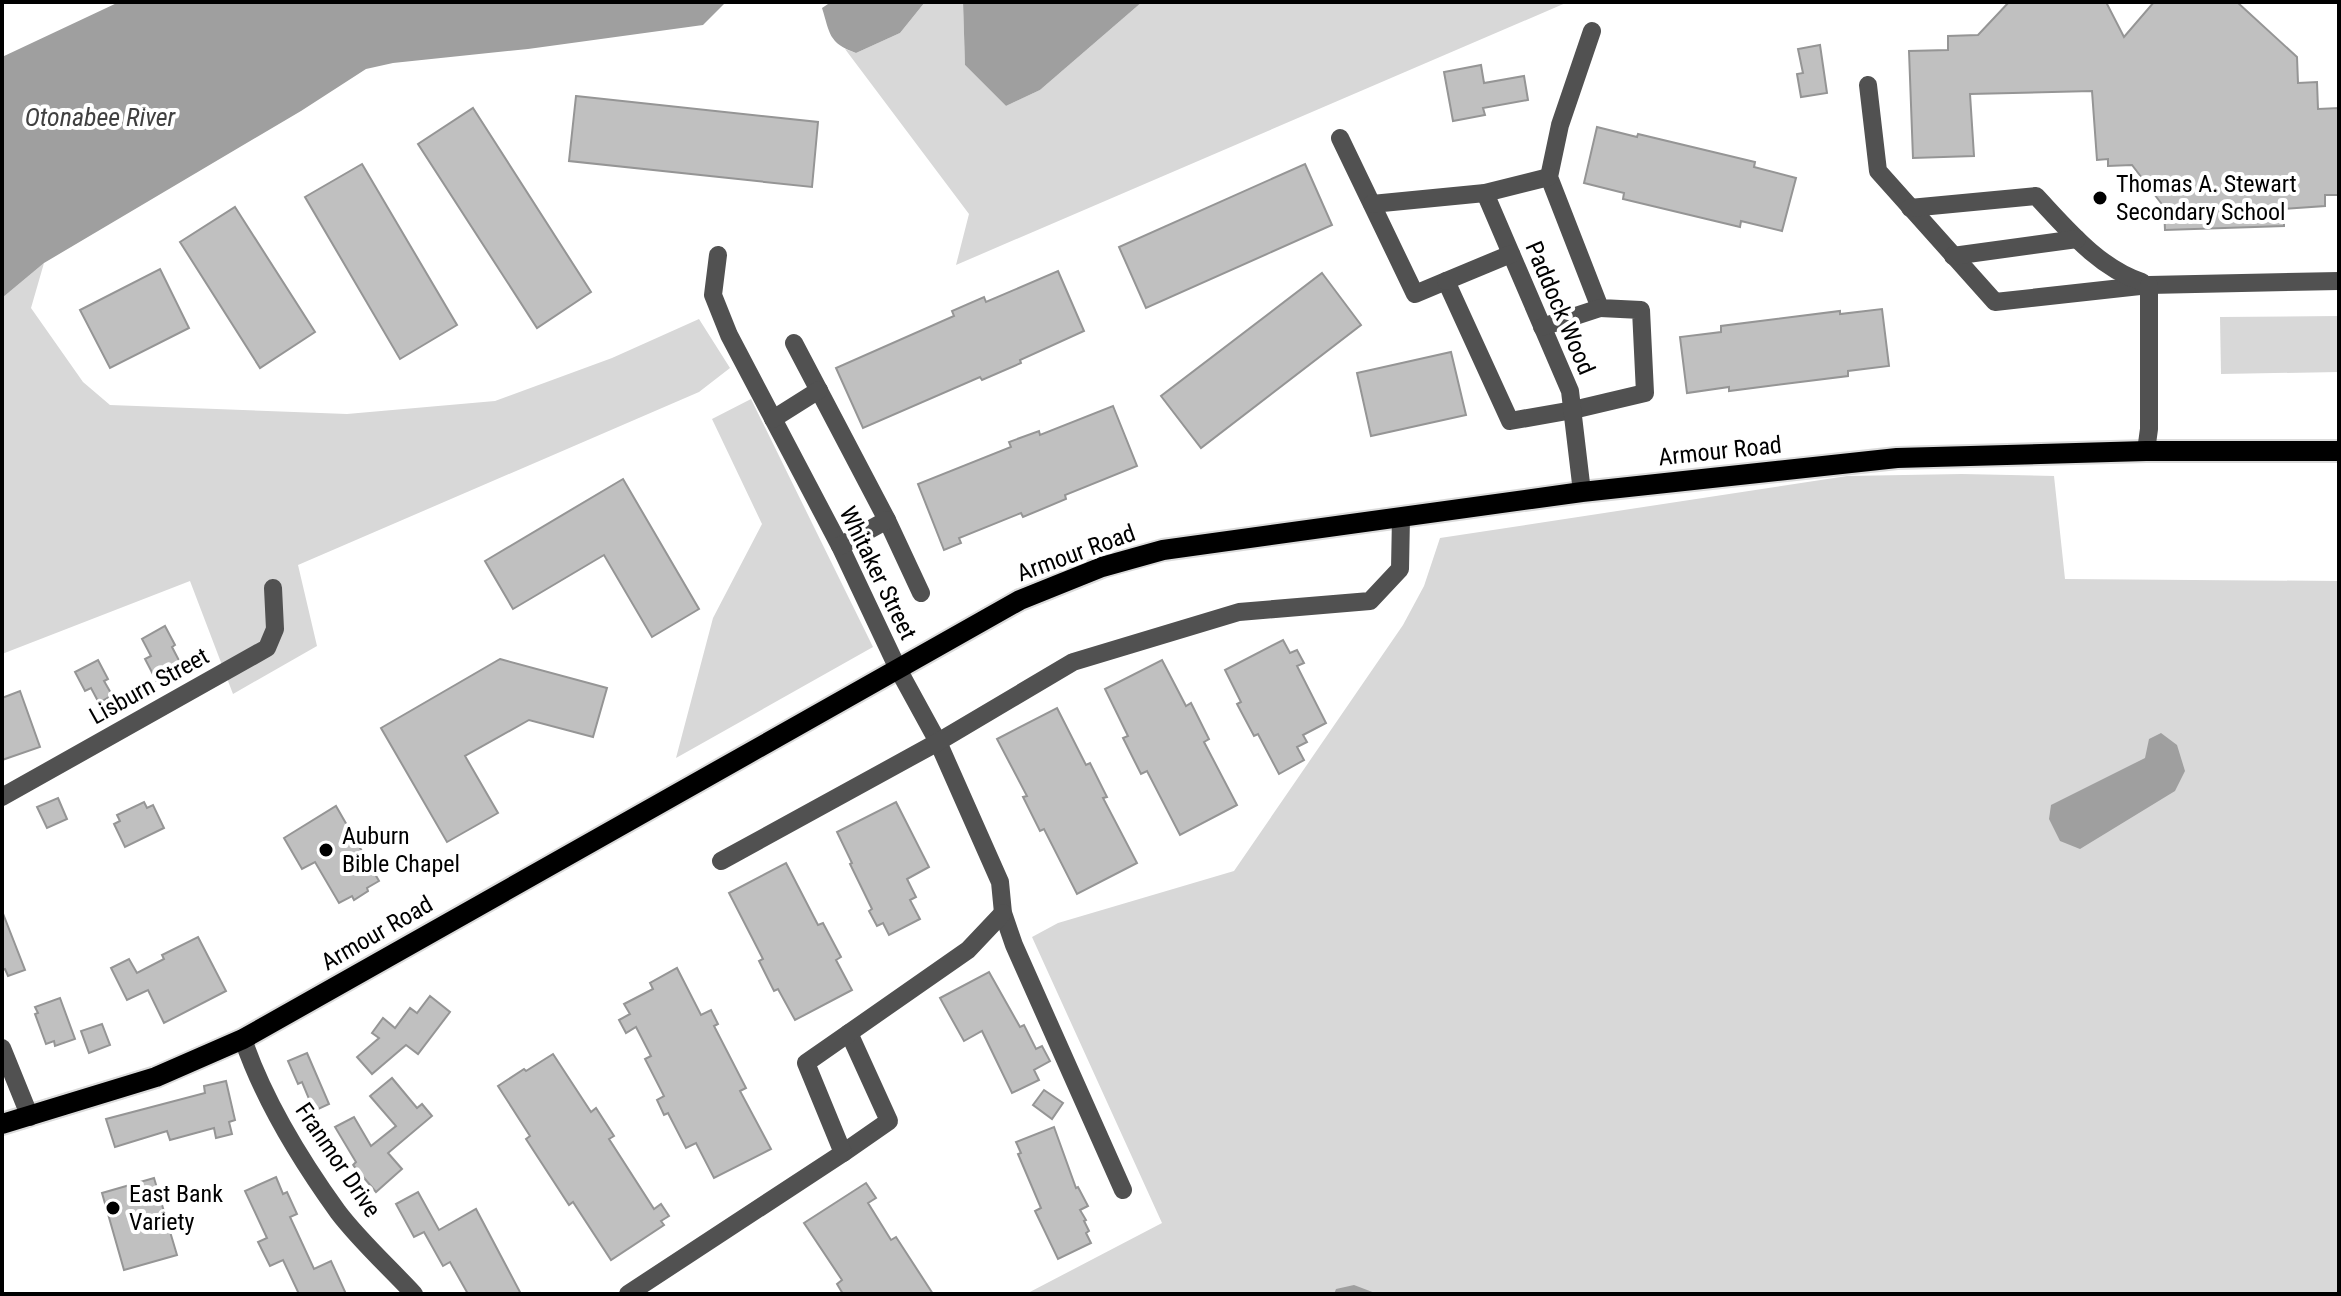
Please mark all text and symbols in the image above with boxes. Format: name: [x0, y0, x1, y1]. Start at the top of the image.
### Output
water label: Otonabee River: [25, 102, 177, 132]
place label: Thomas A. Stewart Secondary School: [2116, 170, 2297, 226]
marker: Thomas A. Stewart Secondary School: [2091, 189, 2109, 207]
street label: Paddock Wood: [1519, 237, 1601, 379]
street label: Armour Road: [1657, 431, 1783, 471]
street label: Whitaker Street: [834, 502, 922, 644]
street label: Armour Road: [1013, 519, 1139, 587]
street label: Lisburn Street: [84, 642, 214, 730]
place label: Auburn Bible Chapel: [342, 822, 460, 878]
marker: Auburn Bible Chapel: [317, 841, 335, 859]
street label: Armour Road: [316, 890, 438, 976]
street label: Franmor Drive: [289, 1097, 387, 1223]
place label: East Bank Variety: [129, 1180, 223, 1236]
marker: East Bank Variety: [104, 1199, 122, 1217]

